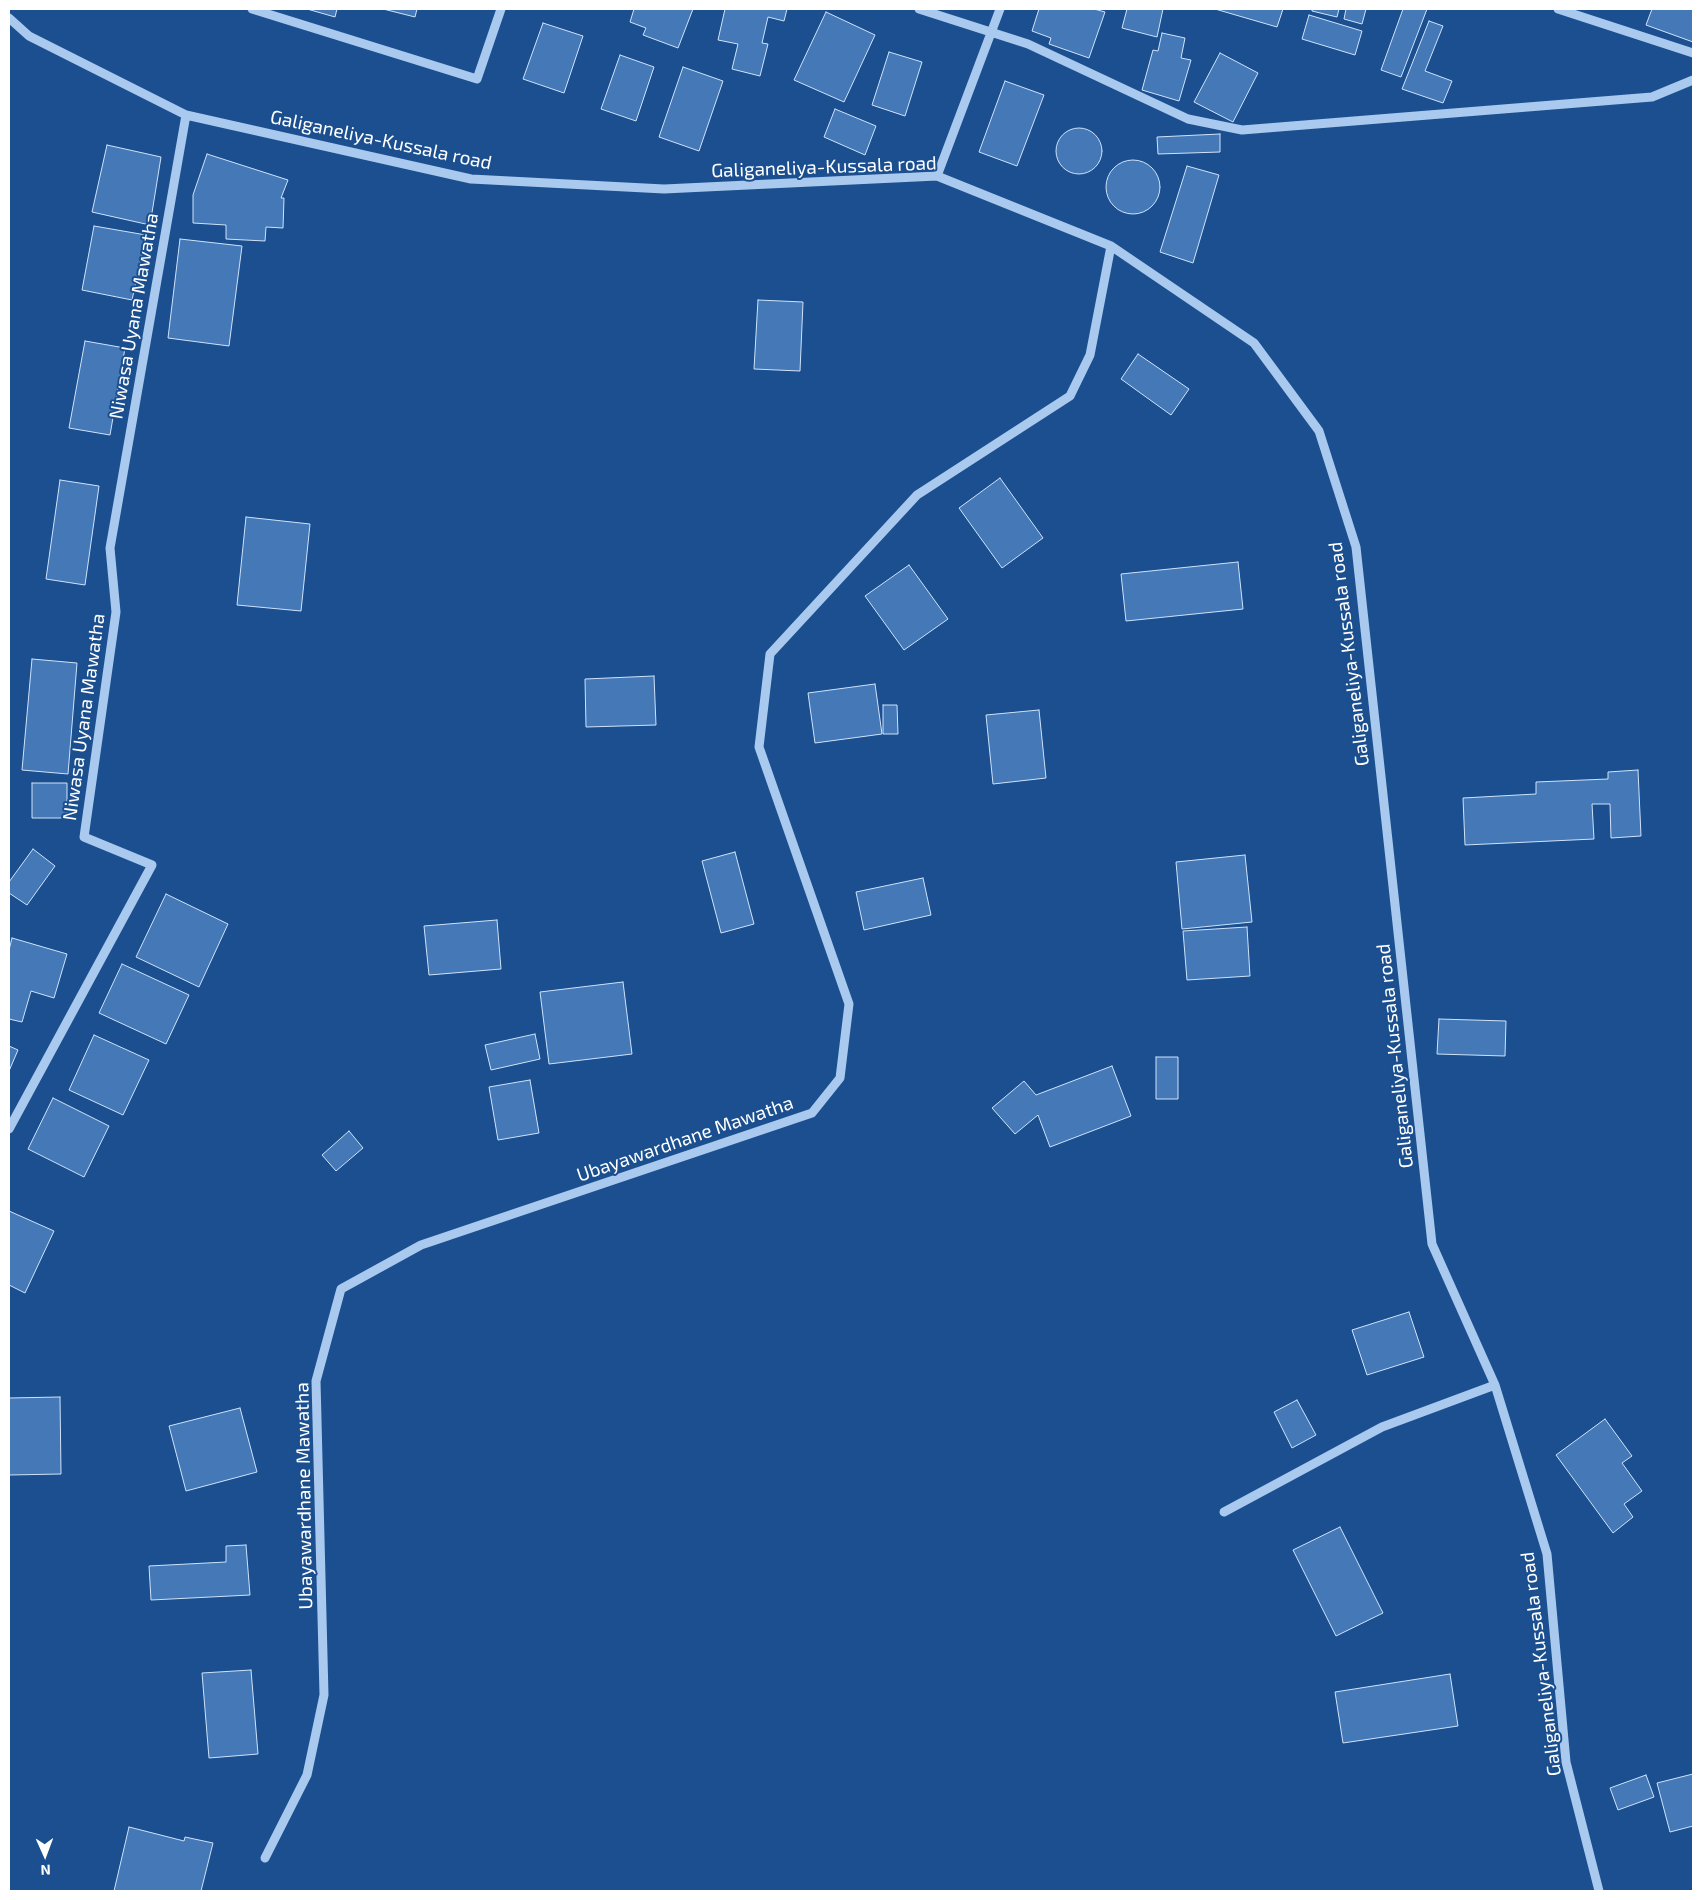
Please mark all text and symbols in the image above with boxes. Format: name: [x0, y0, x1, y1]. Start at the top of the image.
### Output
street label: Galiganeliya-Kussala road: [268, 105, 494, 175]
street label: Galiganeliya-Kussala road: [711, 152, 937, 182]
street label: Niwasa Uyana Mawatha: [105, 211, 163, 421]
street label: Galiganeliya-Kussala road: [1324, 541, 1374, 767]
street label: Niwasa Uyana Mawatha: [58, 612, 110, 822]
street label: Galiganeliya-Kussala road: [1372, 943, 1418, 1169]
street label: Ubayawardhane Mawatha: [574, 1091, 796, 1187]
street label: Ubayawardhane Mawatha: [291, 1382, 317, 1610]
street label: Galiganeliya-Kussala road: [1516, 1551, 1566, 1777]
north arrow: [20, 1830, 70, 1880]
text: N: [40, 1862, 51, 1879]

